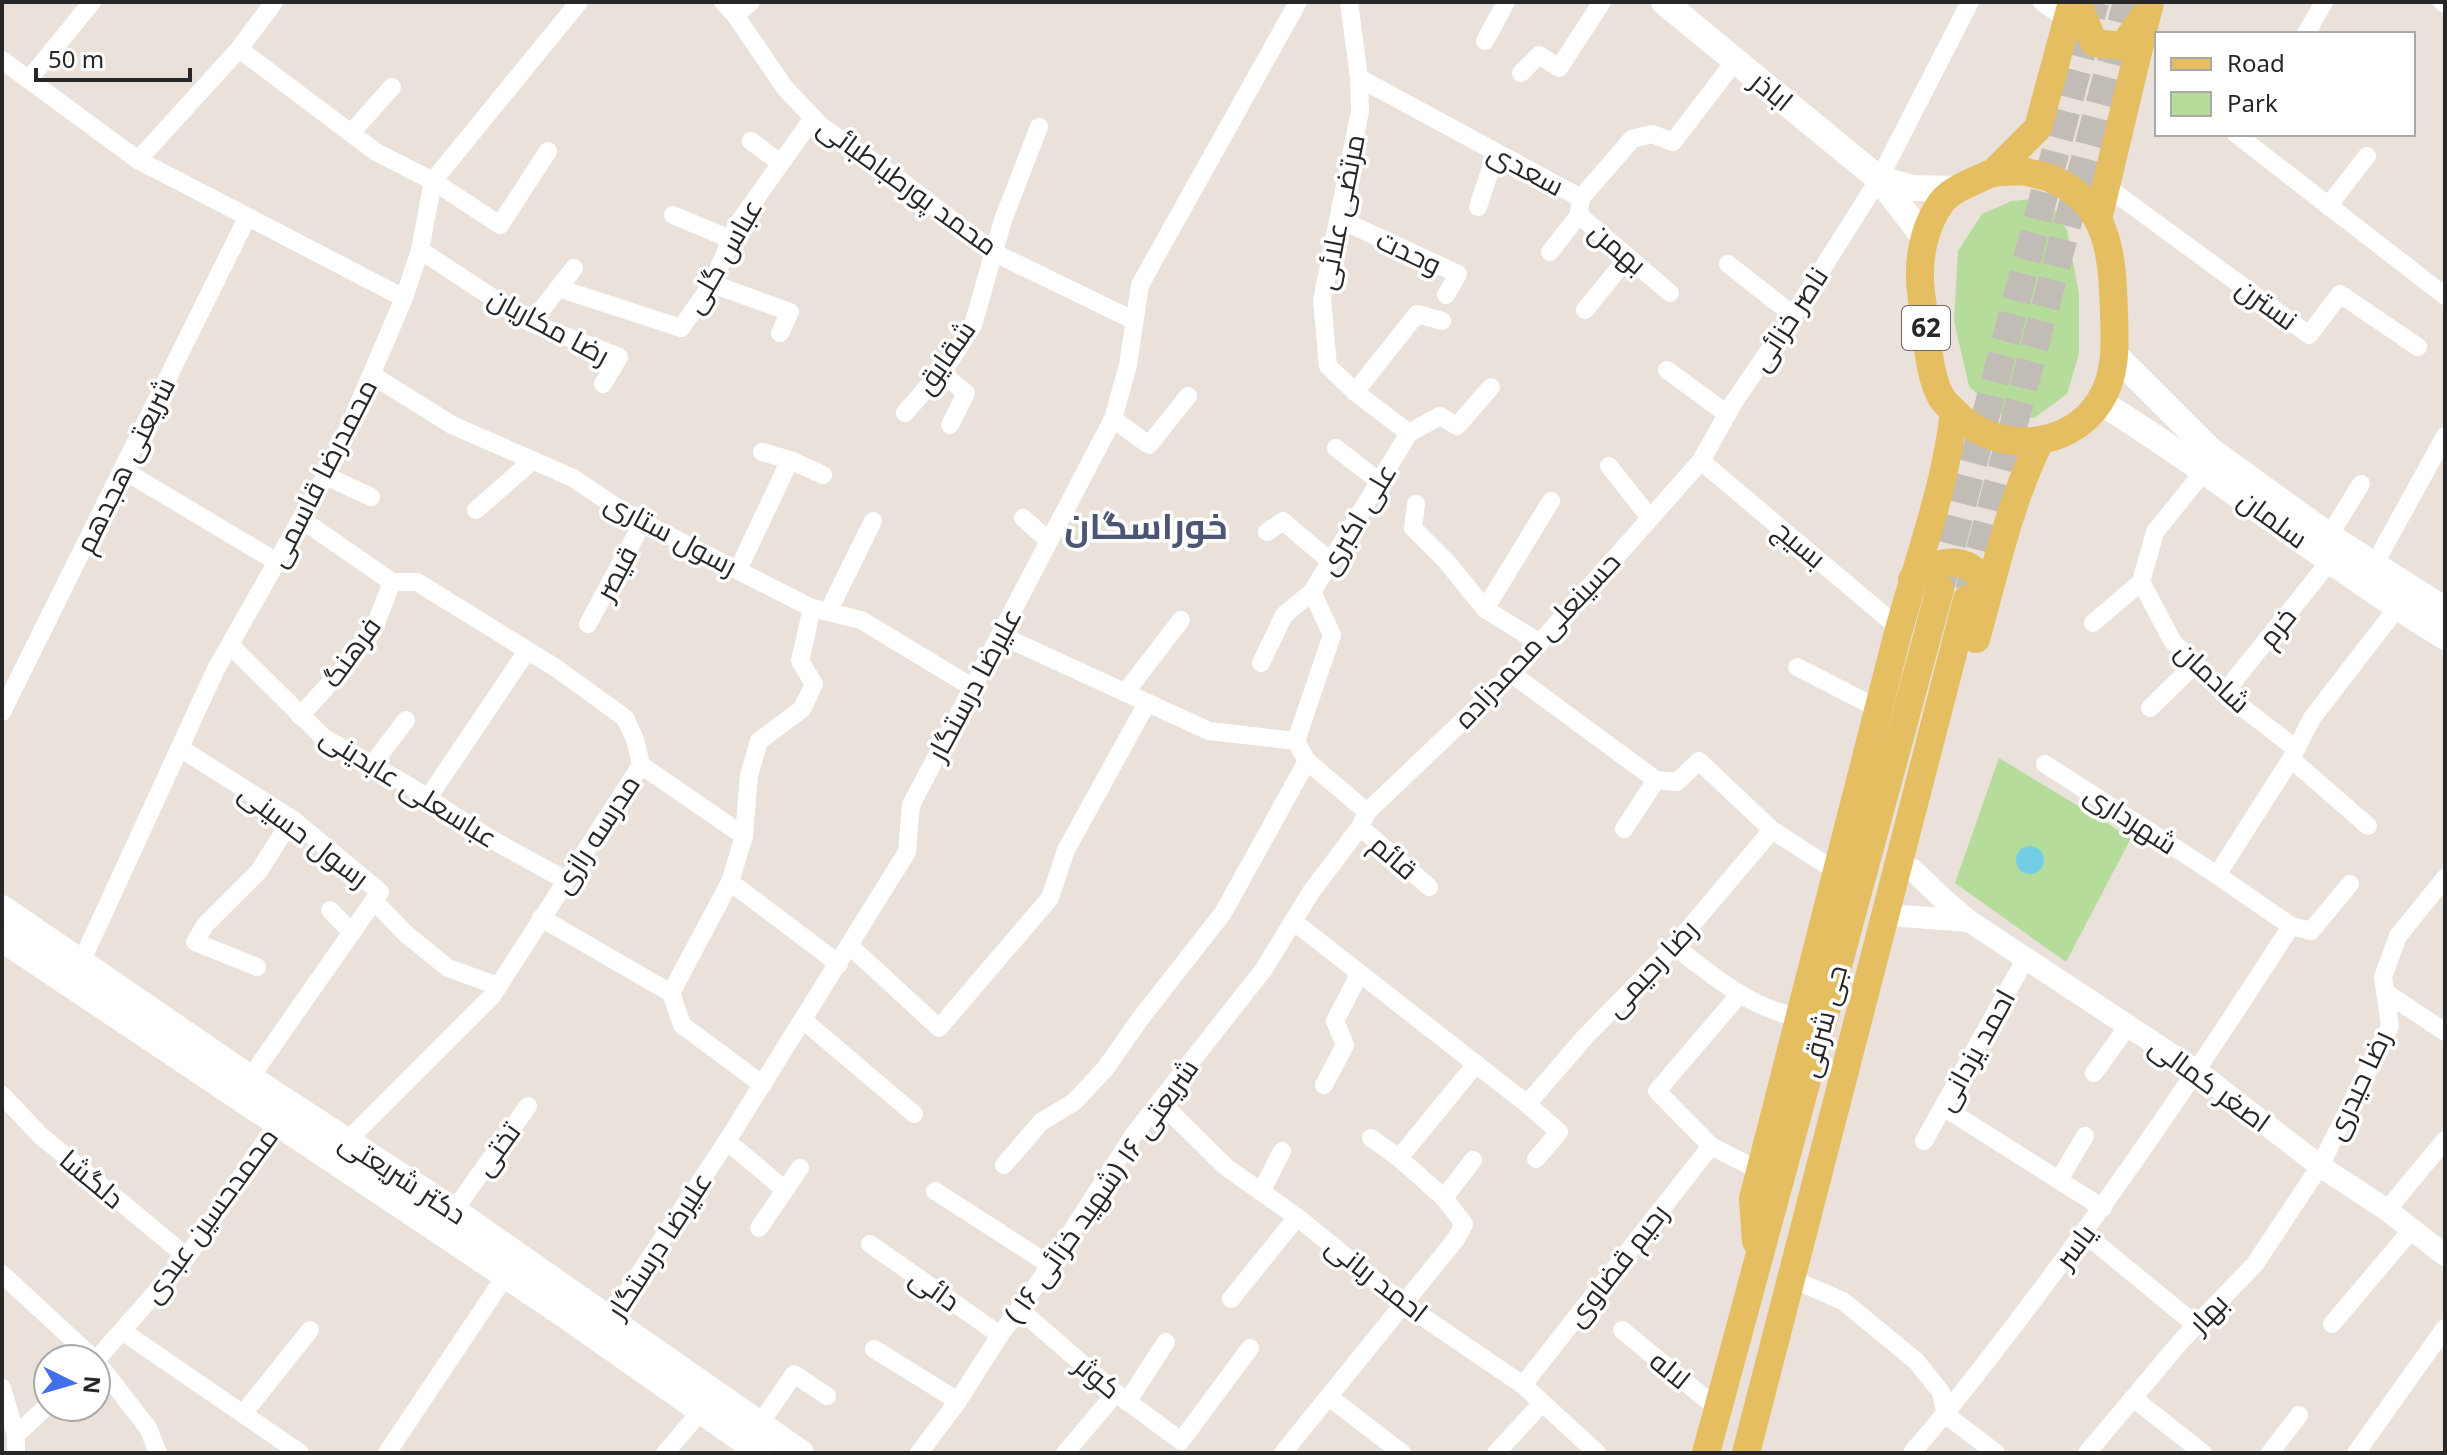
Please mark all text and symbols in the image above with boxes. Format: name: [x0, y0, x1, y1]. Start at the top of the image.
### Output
scale bar: [36, 32, 190, 82]
legend: [2155, 32, 2415, 136]
text: 50 m: [48, 42, 104, 75]
text: Road: [2227, 46, 2285, 79]
street label: اباذر: [1742, 60, 1802, 119]
text: Park: [2227, 86, 2278, 119]
street label: محمد پورطباطبائی: [810, 107, 1006, 264]
street label: مرتضی علائی: [1305, 131, 1373, 293]
street label: سعدی: [1482, 132, 1571, 204]
street label: عباس گلی: [674, 191, 770, 320]
street label: بهمن: [1582, 212, 1656, 282]
street label: وحدت: [1371, 220, 1448, 283]
street label: ناصر خزائی: [1740, 259, 1836, 378]
street label: نسترن: [2229, 268, 2306, 338]
street label: رضا مکاریان: [482, 277, 617, 373]
road number: 62: [1902, 306, 1950, 350]
street label: شقایق: [905, 312, 983, 401]
street label: شریعتی هجدهم: [65, 370, 185, 560]
street label: محمدرضا قاسمی: [257, 372, 385, 573]
street label: علی اکبری: [1308, 456, 1404, 581]
street label: سلمان: [2231, 480, 2316, 556]
street label: رسول ستاری: [599, 482, 744, 584]
district label: خوراسگان: [1064, 501, 1228, 550]
street label: بسیج: [1766, 510, 1835, 577]
street label: قیصر: [584, 539, 645, 608]
street label: حسینعلی محمدزاده: [1445, 543, 1628, 736]
street label: خرم: [2248, 598, 2306, 656]
street label: علیرضا درستگار: [916, 600, 1029, 768]
street label: فرهنگ: [312, 608, 389, 694]
street label: شادمان: [2168, 632, 2259, 721]
street label: عباسعلی عابدینی: [314, 716, 505, 856]
street label: مدرسه رازی: [543, 767, 648, 900]
street label: رسول حسینی: [232, 773, 377, 896]
street label: شهرداری: [2078, 774, 2185, 862]
street label: قائم: [1362, 825, 1426, 889]
street label: رضا رحیمی: [1595, 910, 1705, 1024]
street label: جی شرقی: [1789, 960, 1855, 1081]
street label: احمد یزدانی: [1925, 982, 2023, 1117]
street label: رضا حیدری: [2315, 1023, 2399, 1146]
street label: اصغر کمالی: [2142, 1026, 2279, 1140]
street label: شریعتی ۱۶ (شهید خزائی ۱۶ ): [994, 1050, 1206, 1330]
street label: تختی: [464, 1114, 529, 1183]
street label: محمدحسین عبدی: [133, 1119, 286, 1310]
street label: دکتر شریعتی: [333, 1122, 474, 1232]
street label: دلگشا: [52, 1140, 133, 1216]
street label: علیرضا درستگار: [595, 1164, 720, 1327]
street label: رحیم قضاوی: [1556, 1195, 1678, 1335]
street label: یاسر: [2044, 1215, 2104, 1277]
street label: احمد ربانی: [1319, 1226, 1436, 1330]
street label: دائی: [903, 1257, 968, 1319]
street label: بهار: [2178, 1284, 2235, 1342]
street label: لاله: [1642, 1341, 1699, 1397]
north arrow: [32, 1343, 112, 1423]
street label: کوثر: [1066, 1344, 1130, 1407]
text: N: [77, 1375, 109, 1395]

